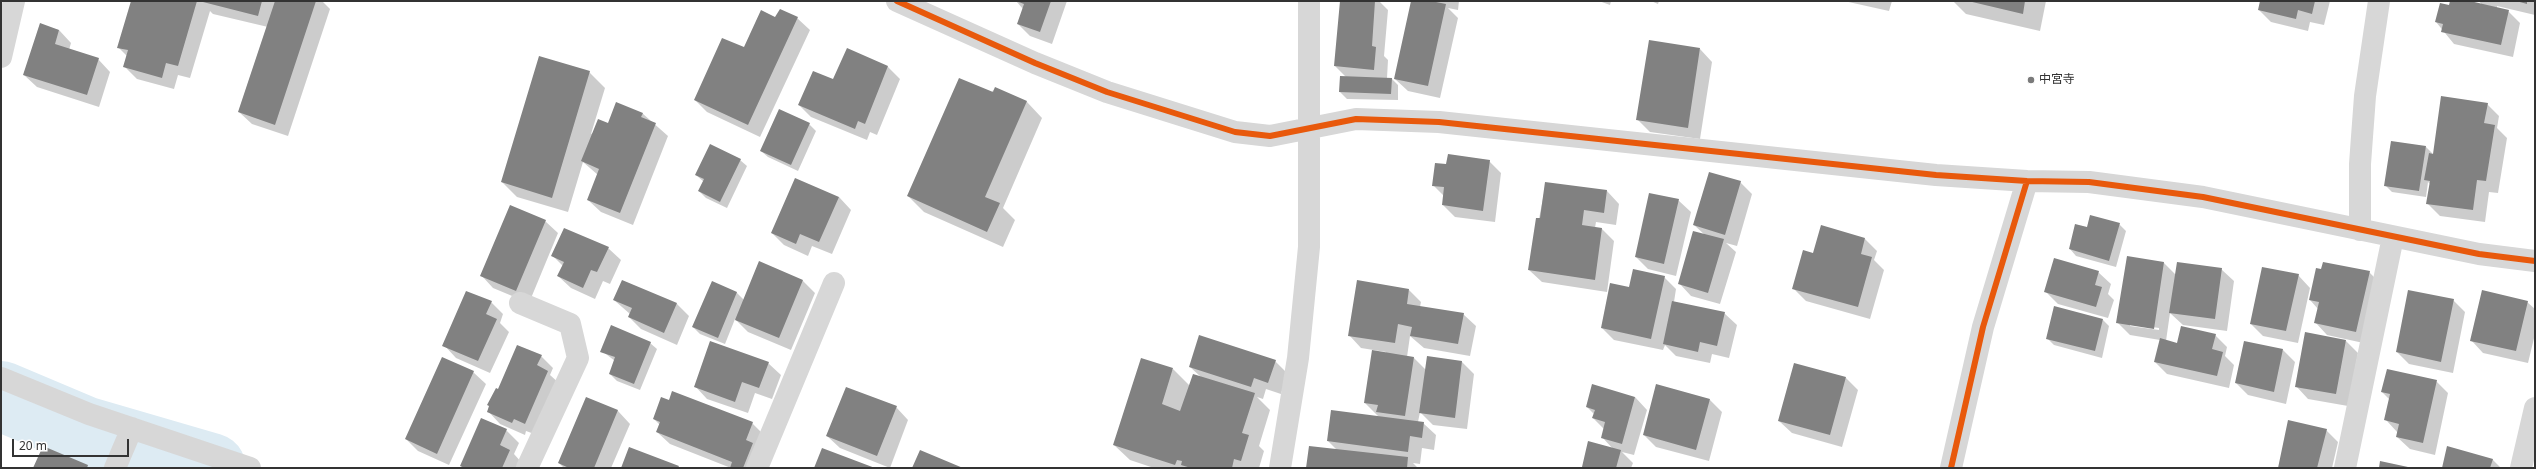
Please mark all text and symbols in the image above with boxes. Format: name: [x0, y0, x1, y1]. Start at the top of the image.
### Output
place label: 中宮寺: [2039, 73, 2075, 87]
marker: 中宮寺: [2026, 75, 2036, 85]
scale bar: [14, 431, 131, 457]
text: 20 m: [19, 437, 47, 454]

